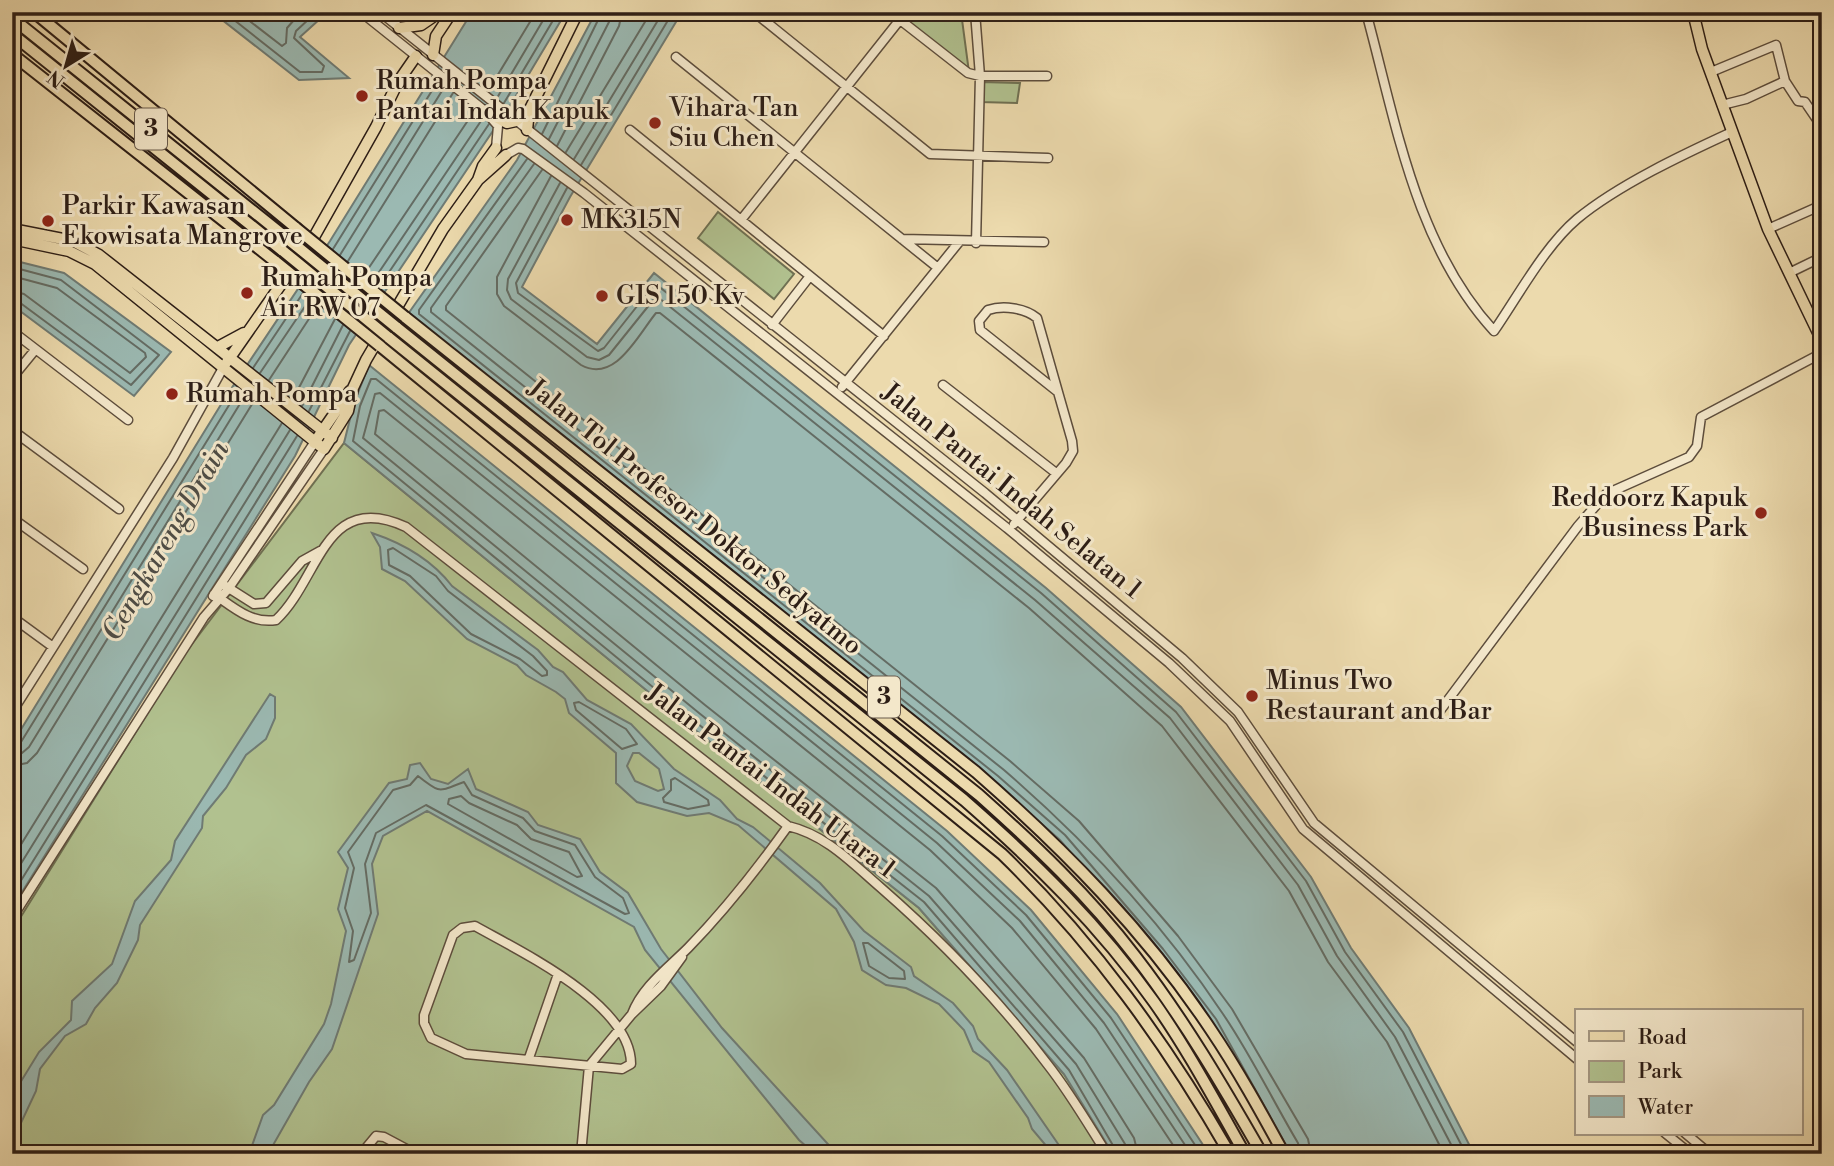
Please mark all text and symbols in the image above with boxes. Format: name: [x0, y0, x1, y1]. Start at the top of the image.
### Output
north arrow: [32, 32, 102, 102]
text: N: [43, 65, 70, 93]
place label: Rumah Pompa Pantai Indah Kapuk: [376, 65, 610, 127]
marker: Rumah Pompa Pantai Indah Kapuk: [354, 88, 370, 104]
place label: Vihara Tan Siu Chen: [668, 92, 798, 154]
road number: 3: [135, 108, 167, 149]
marker: Vihara Tan Siu Chen: [647, 115, 663, 131]
place label: Parkir Kawasan Ekowisata Mangrove: [62, 190, 303, 252]
place label: MK315N: [581, 204, 682, 236]
marker: MK315N: [559, 212, 575, 228]
marker: Parkir Kawasan Ekowisata Mangrove: [40, 213, 56, 229]
place label: Rumah Pompa Air RW 07: [260, 262, 433, 324]
place label: GIS 150 Kv: [616, 280, 745, 312]
marker: Rumah Pompa Air RW 07: [239, 285, 255, 301]
marker: GIS 150 Kv: [594, 288, 610, 304]
street label: Jalan Tol Profesor Doktor Sedyatmo: [521, 371, 869, 662]
street label: Jalan Pantai Indah Selatan 1: [875, 375, 1149, 606]
place label: Rumah Pompa: [186, 378, 358, 410]
marker: Rumah Pompa: [164, 386, 180, 402]
water label: Cengkareng Drain: [95, 434, 238, 647]
place label: Reddoorz Kapuk Business Park: [1552, 482, 1748, 544]
marker: Reddoorz Kapuk Business Park: [1753, 505, 1769, 521]
place label: Minus Two Restaurant and Bar: [1266, 665, 1492, 727]
street label: Jalan Pantai Indah Utara 1: [639, 676, 902, 885]
road number: 3: [868, 676, 900, 718]
marker: Minus Two Restaurant and Bar: [1244, 688, 1260, 704]
legend: [1575, 1009, 1802, 1134]
text: Road: [1638, 1025, 1687, 1051]
text: Park: [1638, 1059, 1683, 1085]
text: Water: [1637, 1095, 1693, 1121]

